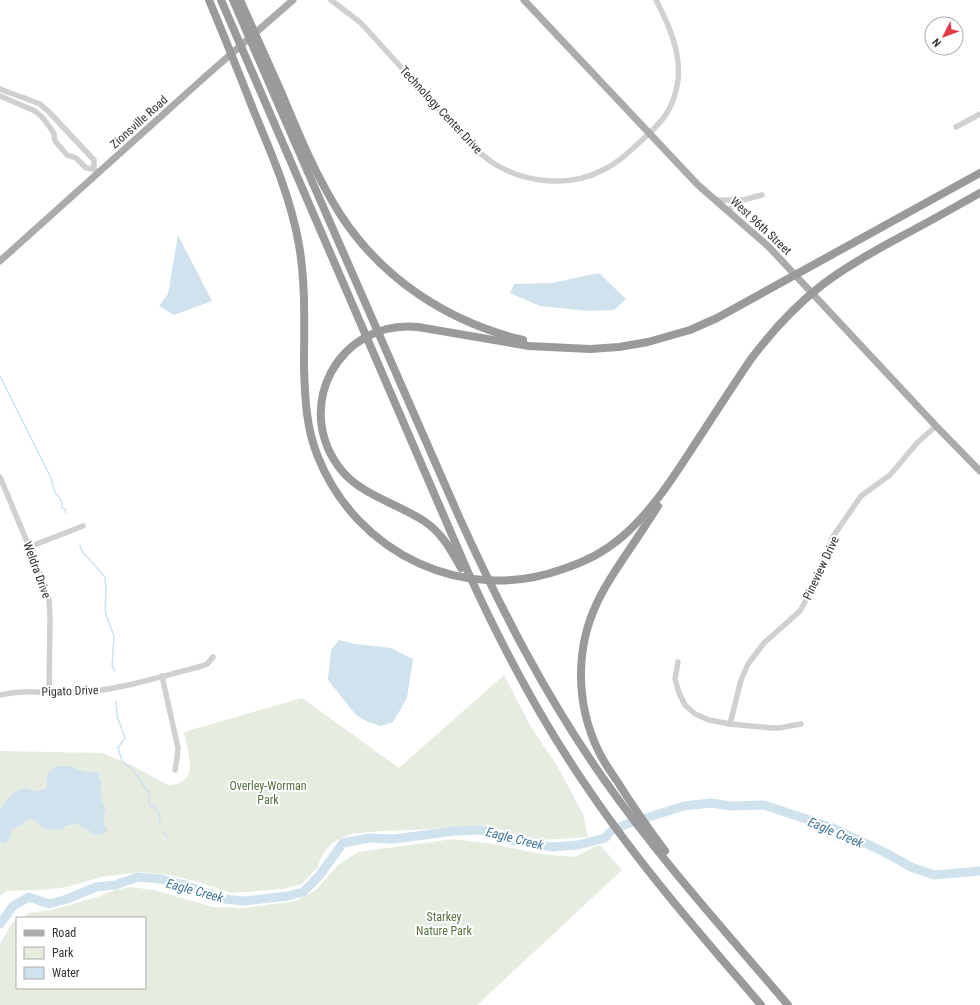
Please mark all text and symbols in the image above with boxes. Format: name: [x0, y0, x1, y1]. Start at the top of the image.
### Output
north arrow: [924, 16, 964, 56]
text: N: [930, 35, 944, 49]
street label: Technology Center Drive: [397, 63, 485, 157]
street label: Zionsville Road: [107, 93, 171, 151]
street label: West 96th Street: [728, 194, 795, 258]
street label: Pineview Drive: [800, 534, 842, 602]
street label: Weldra Drive: [20, 540, 54, 601]
street label: Pigato Drive: [41, 683, 99, 699]
park label: Overley-Worman Park: [229, 779, 307, 807]
water label: Eagle Creek: [806, 814, 866, 851]
water label: Eagle Creek: [485, 824, 545, 853]
water label: Eagle Creek: [165, 876, 225, 905]
park label: Starkey Nature Park: [416, 910, 473, 938]
legend: [16, 917, 146, 989]
text: Road: [52, 926, 76, 940]
text: Park: [52, 946, 74, 960]
text: Water: [52, 966, 80, 980]

